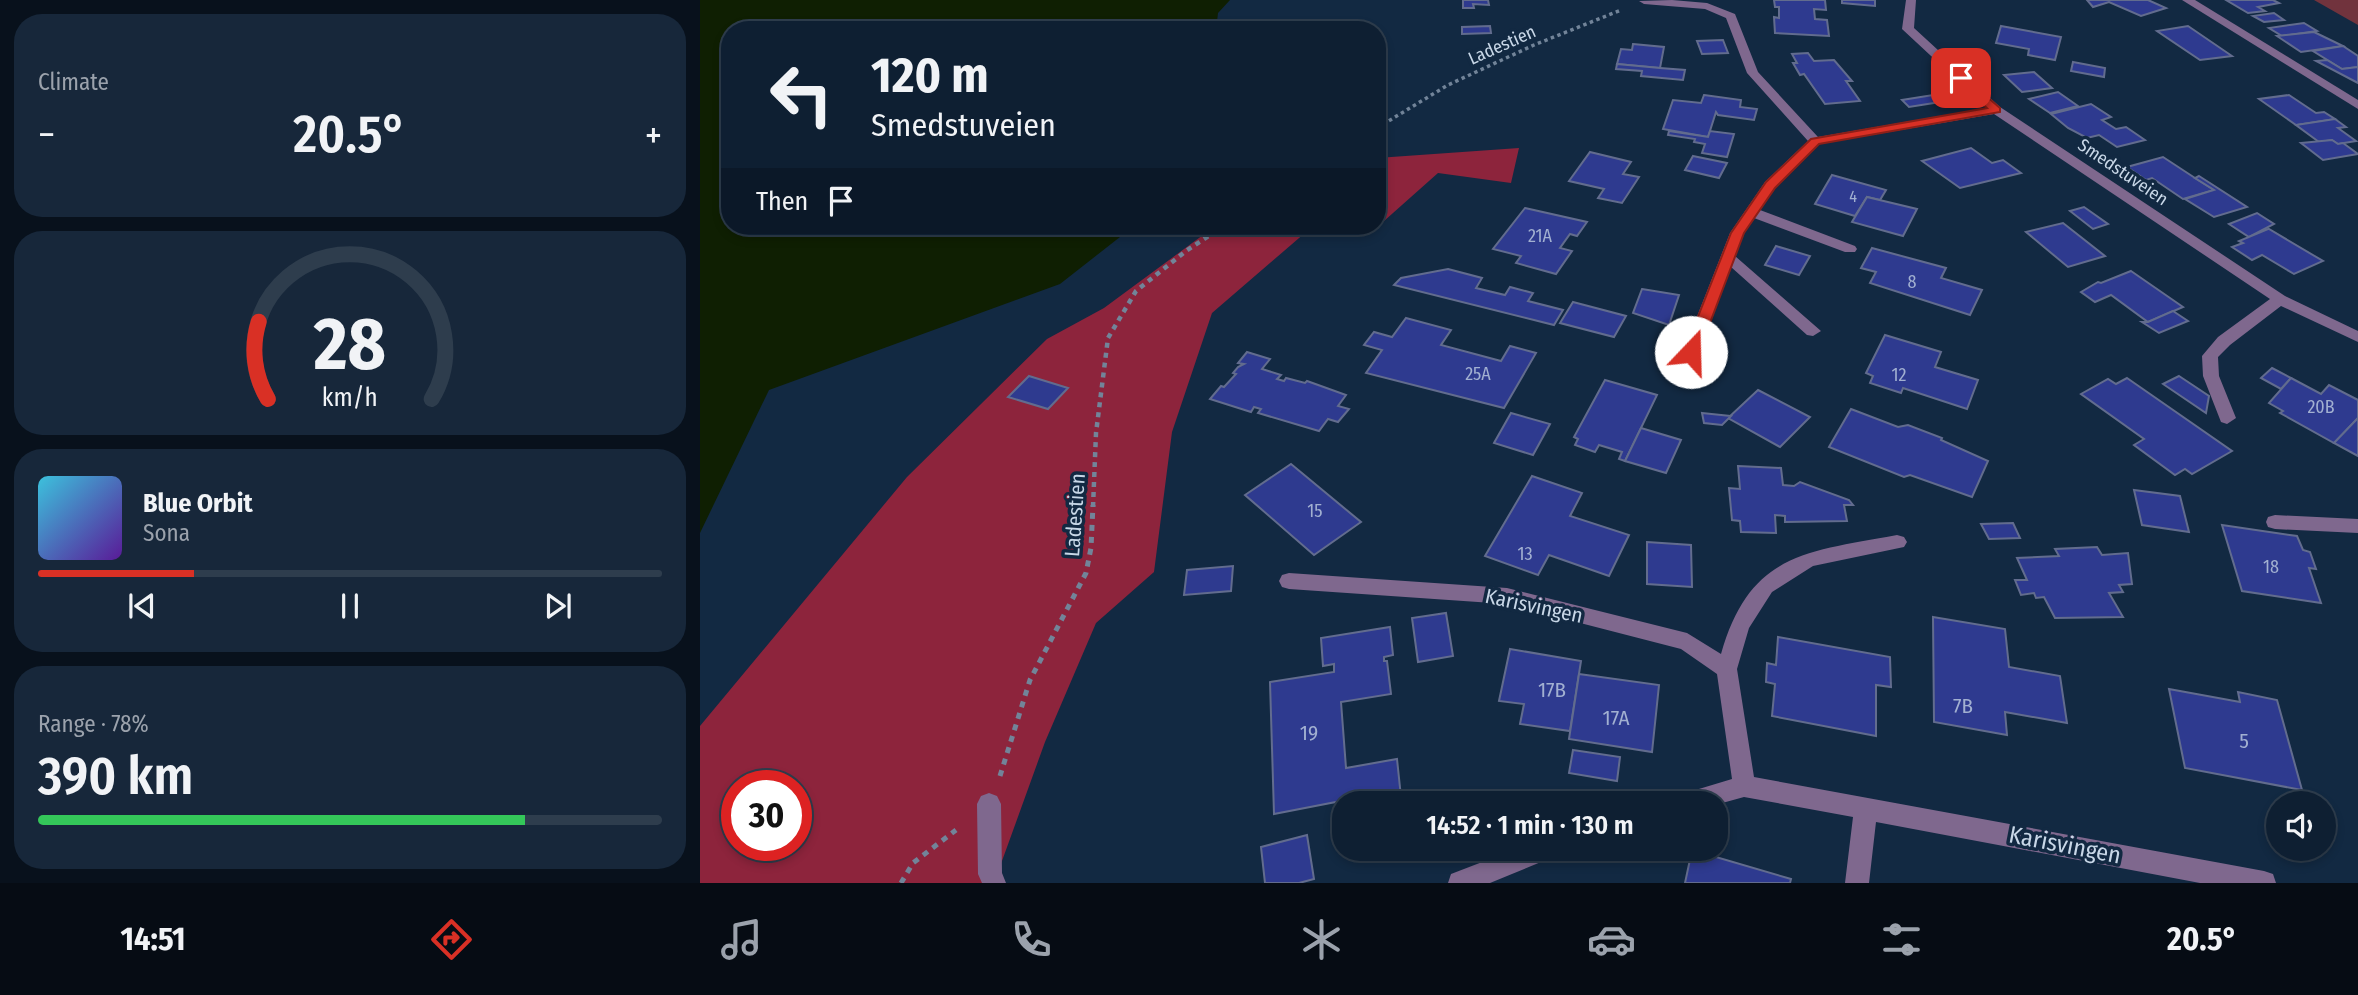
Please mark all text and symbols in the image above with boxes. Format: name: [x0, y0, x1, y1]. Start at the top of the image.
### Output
street label: Ladestien: [1465, 20, 1539, 70]
text: 120 m: [871, 46, 989, 105]
pin: [1931, 48, 1991, 108]
icon: left: [756, 49, 847, 140]
icon: arrive: [1942, 59, 1980, 97]
text: Climate: [38, 68, 109, 96]
text: 20.5°: [293, 103, 407, 166]
text: Smedstuveien: [871, 106, 1056, 144]
text: −: [38, 112, 55, 158]
text: +: [645, 112, 662, 158]
street label: Smedstuveien: [2074, 134, 2172, 210]
icon: arrive: [822, 182, 860, 220]
text: Then: [756, 186, 808, 217]
house number: 4: [1849, 187, 1857, 206]
house number: 21A: [1528, 225, 1553, 247]
house number: 8: [1908, 271, 1917, 293]
text: 28: [313, 301, 386, 388]
position arrow: [1654, 315, 1728, 389]
house number: 25A: [1465, 363, 1491, 385]
house number: 12: [1892, 364, 1907, 386]
text: km/h: [322, 383, 378, 413]
house number: 20B: [2307, 396, 2335, 418]
street label: Ladestien: [1059, 472, 1091, 558]
text: Blue Orbit: [143, 488, 253, 519]
house number: 15: [1307, 500, 1323, 522]
text: Sona: [143, 519, 190, 547]
house number: 13: [1517, 543, 1533, 565]
house number: 18: [2263, 556, 2279, 578]
street label: Karisvingen: [1483, 583, 1585, 629]
icon: previous: [123, 587, 161, 625]
icon: pause: [331, 587, 369, 625]
icon: next: [539, 587, 577, 625]
house number: 17B: [1538, 677, 1566, 703]
house number: 7B: [1953, 693, 1973, 719]
house number: 17A: [1602, 705, 1630, 731]
text: Range · 78%: [38, 710, 149, 738]
house number: 19: [1300, 720, 1318, 746]
house number: 5: [2239, 728, 2249, 754]
text: 390 km: [38, 745, 193, 808]
speed limit sign: 30: [721, 770, 812, 861]
map controls: [2266, 791, 2336, 861]
button: sound: [2266, 791, 2336, 861]
text: 14:52 · 1 min · 130 m: [1426, 810, 1634, 841]
street label: Karisvingen: [2007, 820, 2123, 870]
icon: directions: [427, 915, 476, 964]
icon: music: [717, 915, 766, 964]
icon: phone: [1007, 915, 1056, 964]
icon: climate: [1297, 915, 1346, 964]
icon: car: [1587, 915, 1636, 964]
icon: filters: [1877, 915, 1926, 964]
text: 14:51: [121, 920, 186, 958]
text: 20.5°: [2167, 920, 2237, 958]

